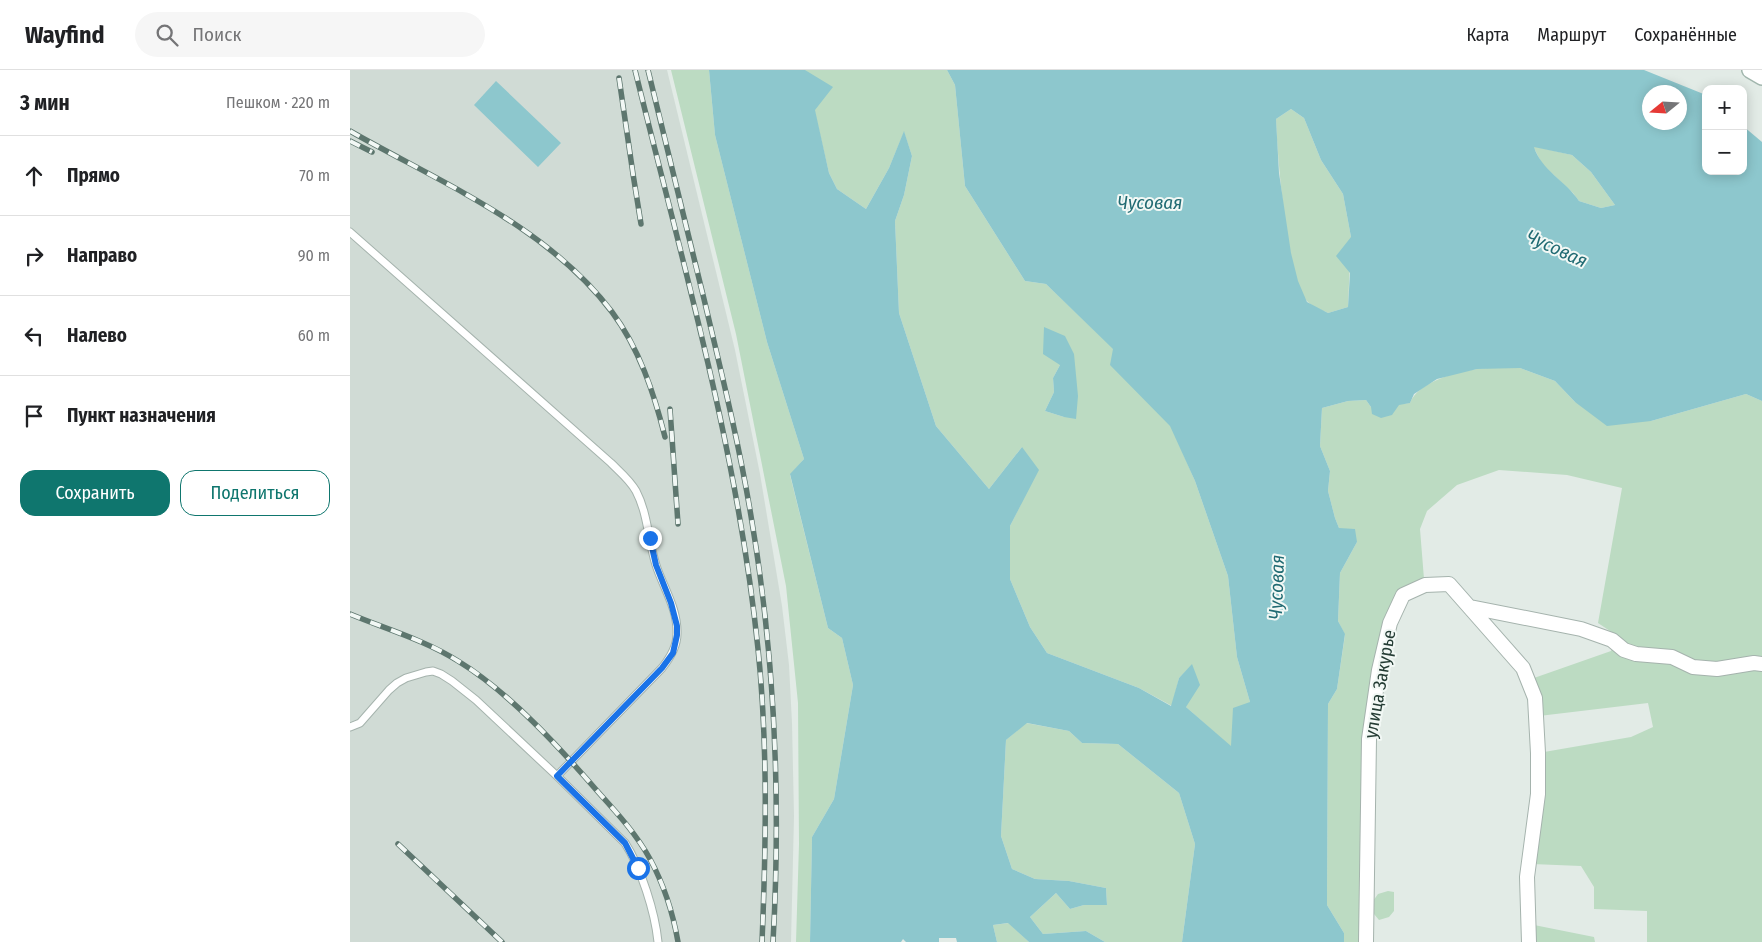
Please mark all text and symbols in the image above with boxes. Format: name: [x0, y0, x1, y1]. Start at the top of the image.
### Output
search box: [135, 12, 485, 57]
text: Wayfind: [25, 21, 105, 49]
icon: search: [153, 21, 181, 49]
text: Поиск: [193, 23, 241, 46]
text: Карта: [1466, 24, 1509, 46]
text: Маршрут: [1537, 24, 1606, 46]
text: Сохранённые: [1634, 24, 1737, 46]
north arrow: [1642, 85, 1687, 130]
map controls: [1702, 85, 1747, 175]
button: +: [1702, 85, 1747, 130]
text: 3 мин: [20, 90, 70, 116]
text: Пешком · 220 m: [226, 93, 330, 112]
button: −: [1702, 130, 1747, 175]
icon: ahead: [20, 162, 48, 190]
text: Прямо: [67, 164, 120, 187]
text: 70 m: [299, 166, 330, 185]
water label: Чусовая: [1118, 191, 1182, 214]
water label: Чусовая: [1523, 224, 1591, 273]
icon: right: [20, 242, 48, 270]
text: Направо: [67, 244, 137, 267]
text: 90 m: [298, 246, 330, 265]
icon: left: [20, 322, 48, 350]
text: Налево: [67, 324, 127, 347]
text: 60 m: [298, 326, 330, 345]
icon: arrive: [20, 402, 48, 430]
text: Пункт назначения: [67, 404, 216, 427]
button: Сохранить: [20, 470, 170, 516]
button: Поделиться: [180, 470, 330, 516]
route end: [639, 527, 662, 550]
water label: Чусовая: [1264, 554, 1289, 620]
street label: улица Закурье: [1360, 628, 1400, 740]
route start: [627, 857, 650, 880]

